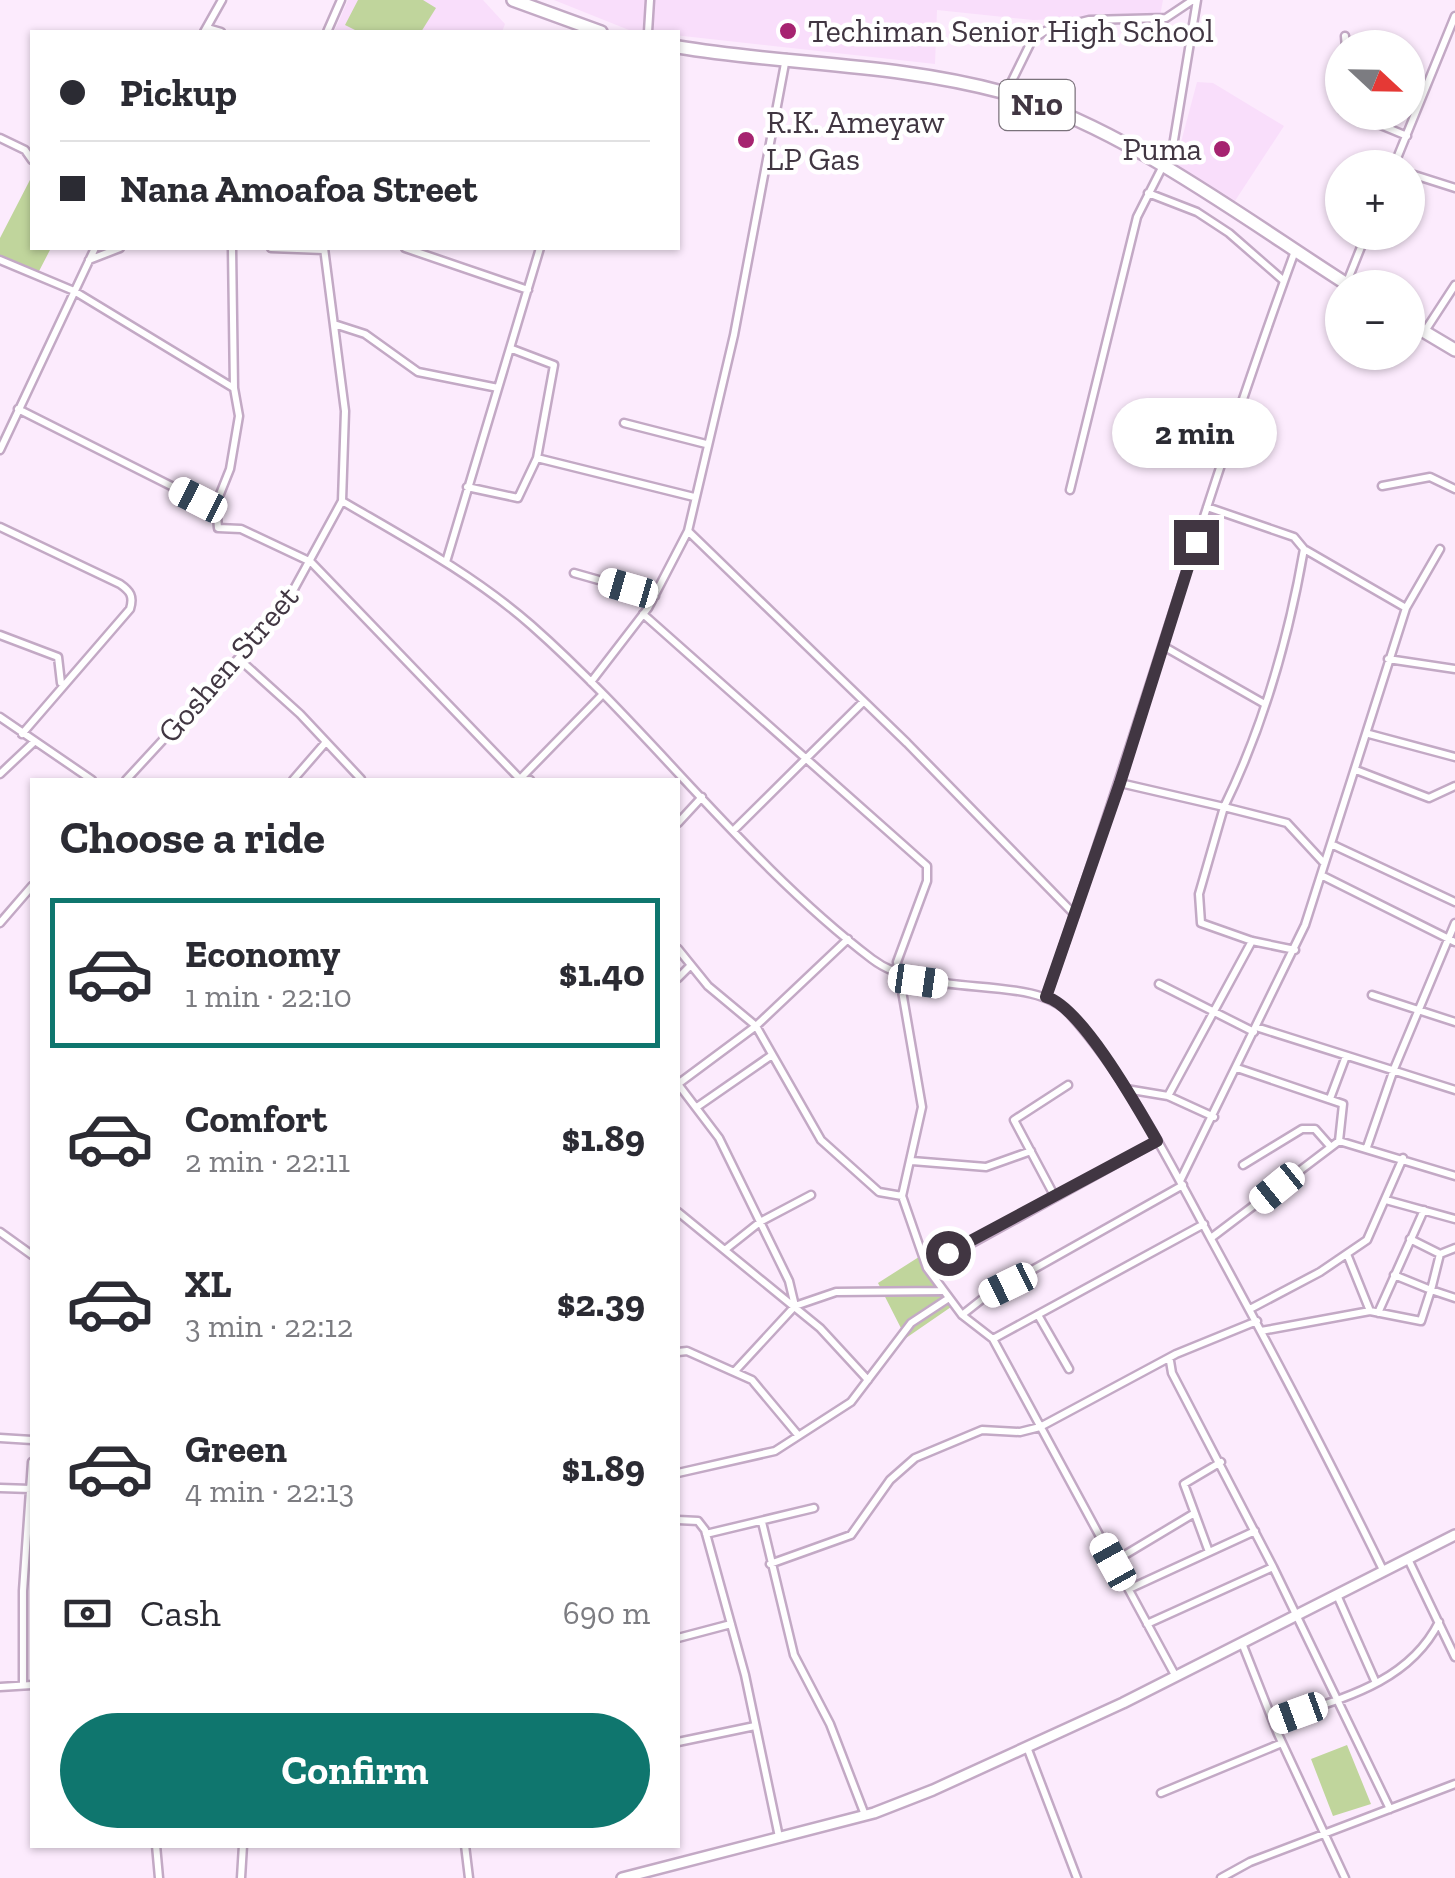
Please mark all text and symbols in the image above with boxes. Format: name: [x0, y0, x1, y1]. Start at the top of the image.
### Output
place label: Techiman Senior High School: [808, 12, 1214, 50]
marker: Techiman Senior High School: [777, 20, 799, 42]
north arrow: [1325, 30, 1425, 130]
map controls: [1325, 30, 1425, 370]
text: Pickup: [120, 70, 237, 116]
road number: N10: [1000, 80, 1074, 130]
place label: R.K. Ameyaw LP Gas: [766, 103, 945, 178]
marker: R.K. Ameyaw LP Gas: [735, 129, 757, 151]
place label: Puma: [1123, 130, 1202, 168]
marker: Puma: [1211, 138, 1233, 160]
button: +: [1325, 150, 1425, 250]
text: Nana Amoafoa Street: [120, 166, 477, 212]
button: −: [1325, 270, 1425, 370]
callout: 2 min: [1114, 397, 1278, 467]
text: 2 min: [1155, 414, 1234, 452]
car: [164, 473, 232, 527]
route end: [1174, 520, 1219, 565]
car: [595, 565, 661, 611]
street label: Goshen Street: [150, 578, 307, 750]
text: Choose a ride: [60, 811, 325, 865]
icon: car: [65, 928, 155, 1018]
text: Economy: [185, 931, 340, 977]
text: $1.40: [559, 950, 645, 996]
car: [886, 962, 950, 1000]
text: 1 min · 22:10: [185, 977, 352, 1015]
icon: car: [65, 1093, 155, 1183]
text: Comfort: [185, 1096, 327, 1142]
text: $1.89: [562, 1115, 645, 1161]
text: 2 min · 22:11: [185, 1142, 350, 1180]
car: [1244, 1157, 1310, 1219]
route start: [926, 1231, 971, 1276]
icon: car: [65, 1258, 155, 1348]
car: [974, 1258, 1042, 1312]
text: XL: [185, 1261, 232, 1307]
text: $2.39: [557, 1280, 645, 1326]
text: 3 min · 22:12: [185, 1307, 353, 1345]
icon: car: [65, 1423, 155, 1513]
text: Green: [185, 1426, 287, 1472]
text: $1.89: [562, 1445, 645, 1491]
text: 4 min · 22:13: [185, 1472, 354, 1510]
car: [1085, 1528, 1141, 1596]
icon: cash: [60, 1586, 115, 1641]
text: Cash: [140, 1590, 221, 1636]
text: 690 m: [563, 1594, 650, 1632]
car: [1265, 1689, 1331, 1737]
button: Confirm: [60, 1713, 650, 1828]

